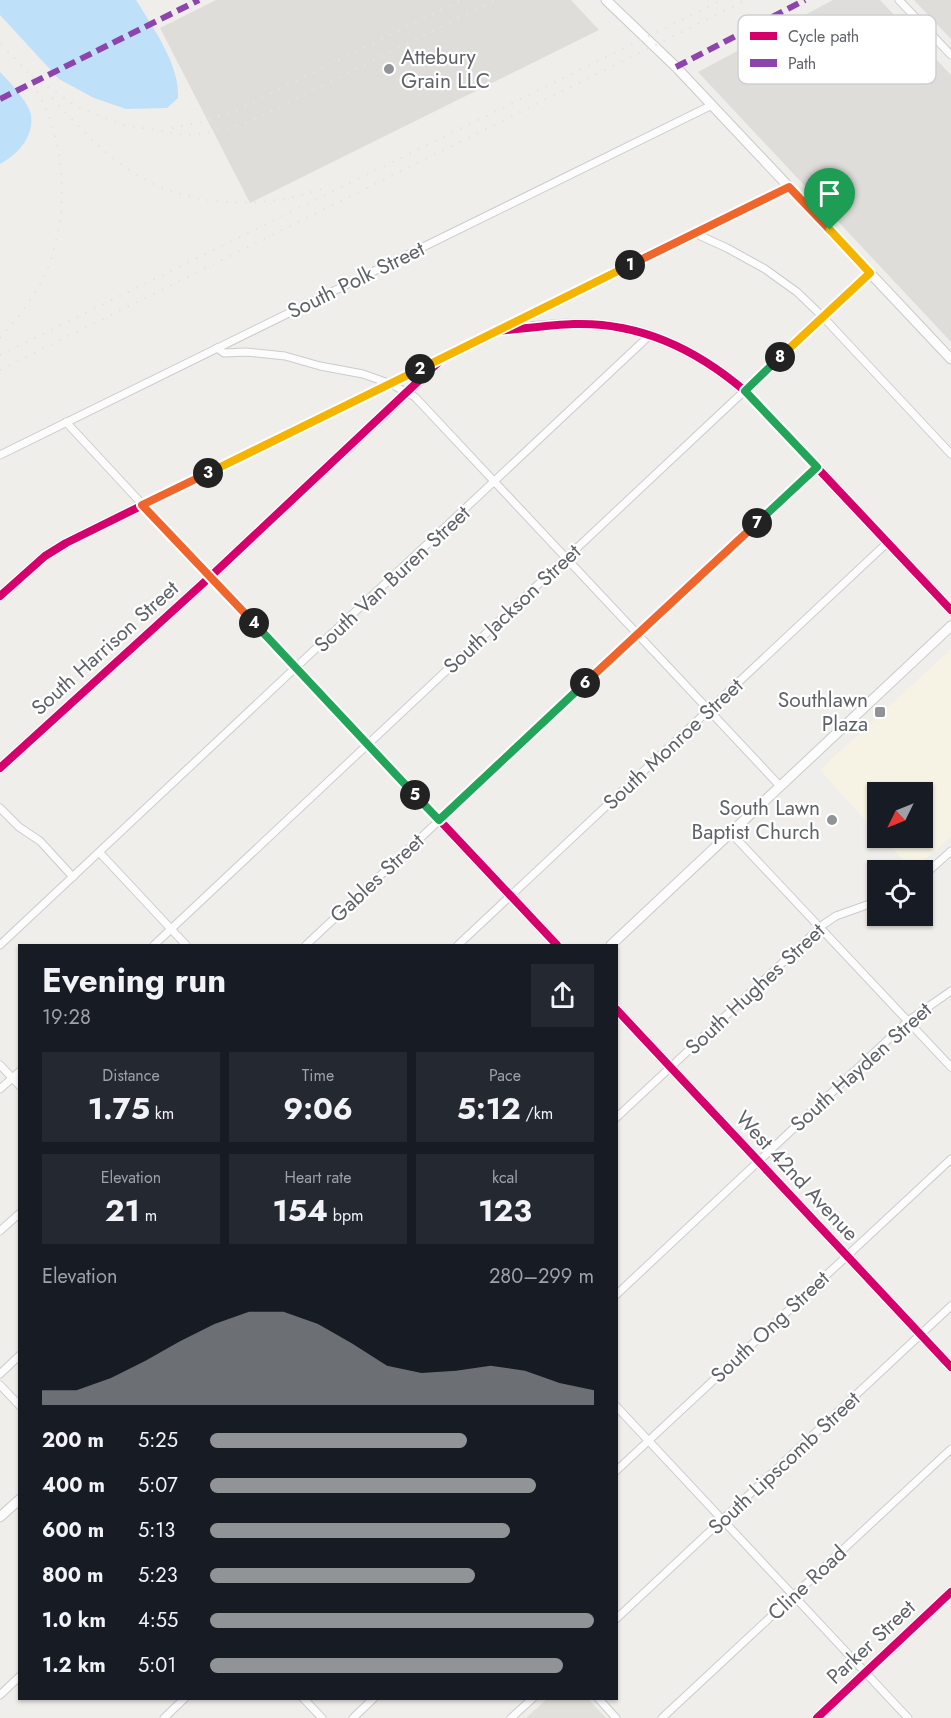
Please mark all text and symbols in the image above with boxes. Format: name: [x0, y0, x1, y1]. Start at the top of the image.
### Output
legend: [738, 15, 936, 84]
text: Cycle path: [788, 25, 859, 48]
place label: Attebury Grain LLC: [401, 42, 490, 96]
text: Path: [788, 52, 816, 75]
marker: Attebury Grain LLC: [382, 62, 396, 76]
pin: [804, 168, 855, 230]
icon: arrive: [813, 177, 846, 210]
street label: South Polk Street: [282, 234, 430, 326]
pin: 1: [615, 250, 645, 280]
text: 1: [626, 253, 634, 276]
pin: 8: [765, 342, 795, 372]
text: 8: [775, 345, 785, 368]
pin: 2: [405, 354, 435, 384]
text: 2: [415, 357, 425, 380]
pin: 3: [193, 458, 223, 488]
text: 3: [203, 461, 213, 484]
street label: South Van Buren Street: [307, 499, 477, 659]
pin: 7: [742, 508, 772, 538]
text: 7: [752, 511, 762, 534]
street label: South Jackson Street: [437, 537, 587, 681]
street label: South Harrison Street: [25, 574, 185, 722]
pin: 4: [239, 608, 269, 638]
text: 4: [248, 611, 260, 634]
pin: 6: [570, 668, 600, 698]
text: 6: [580, 671, 590, 694]
street label: South Monroe Street: [596, 671, 750, 817]
place label: Southlawn Plaza: [778, 685, 868, 739]
marker: Southlawn Plaza: [873, 705, 887, 719]
pin: 5: [400, 780, 430, 810]
north arrow: [867, 782, 933, 848]
map controls: [867, 782, 933, 926]
text: 5: [410, 783, 420, 806]
place label: South Lawn Baptist Church: [692, 793, 820, 847]
marker: South Lawn Baptist Church: [825, 813, 839, 827]
street label: Gables Street: [323, 826, 431, 930]
button: locate: [867, 860, 933, 926]
street label: South Hughes Street: [679, 916, 831, 1062]
text: Evening run: [42, 957, 226, 1004]
button: share: [531, 964, 594, 1027]
street label: South Hayden Street: [784, 995, 938, 1139]
text: 19:28: [42, 1003, 91, 1032]
text: Distance: [102, 1064, 160, 1087]
text: Time: [302, 1064, 334, 1087]
text: Pace: [489, 1064, 521, 1087]
text: 1.75: [88, 1087, 150, 1130]
text: 9:06: [283, 1087, 353, 1130]
text: 5:12: [457, 1087, 521, 1130]
text: km: [150, 1102, 174, 1125]
text: /km: [521, 1102, 553, 1125]
street label: West 42nd Avenue: [729, 1104, 866, 1248]
text: Elevation: [101, 1166, 161, 1189]
text: Heart rate: [285, 1166, 351, 1189]
text: kcal: [492, 1166, 518, 1189]
text: 21: [105, 1189, 140, 1232]
text: 154: [272, 1189, 328, 1232]
text: 123: [478, 1189, 532, 1232]
text: m: [140, 1204, 157, 1227]
text: bpm: [328, 1204, 364, 1227]
text: Elevation: [42, 1262, 117, 1291]
text: 280–299 m: [489, 1262, 594, 1291]
street label: South Ong Street: [704, 1264, 836, 1390]
street label: South Lipscomb Street: [701, 1385, 867, 1541]
text: 200 m: [42, 1426, 104, 1455]
text: 5:25: [138, 1426, 178, 1455]
text: 400 m: [42, 1471, 105, 1500]
text: 5:07: [138, 1471, 178, 1500]
text: 600 m: [42, 1516, 104, 1545]
text: 5:13: [138, 1516, 175, 1545]
street label: Cline Road: [761, 1539, 853, 1627]
text: 800 m: [42, 1561, 103, 1590]
text: 5:23: [138, 1561, 178, 1590]
street label: Parker Street: [820, 1593, 922, 1691]
text: 1.0 km: [42, 1606, 106, 1635]
text: 4:55: [138, 1606, 178, 1635]
text: 1.2 km: [42, 1651, 106, 1680]
text: 5:01: [138, 1651, 176, 1680]

